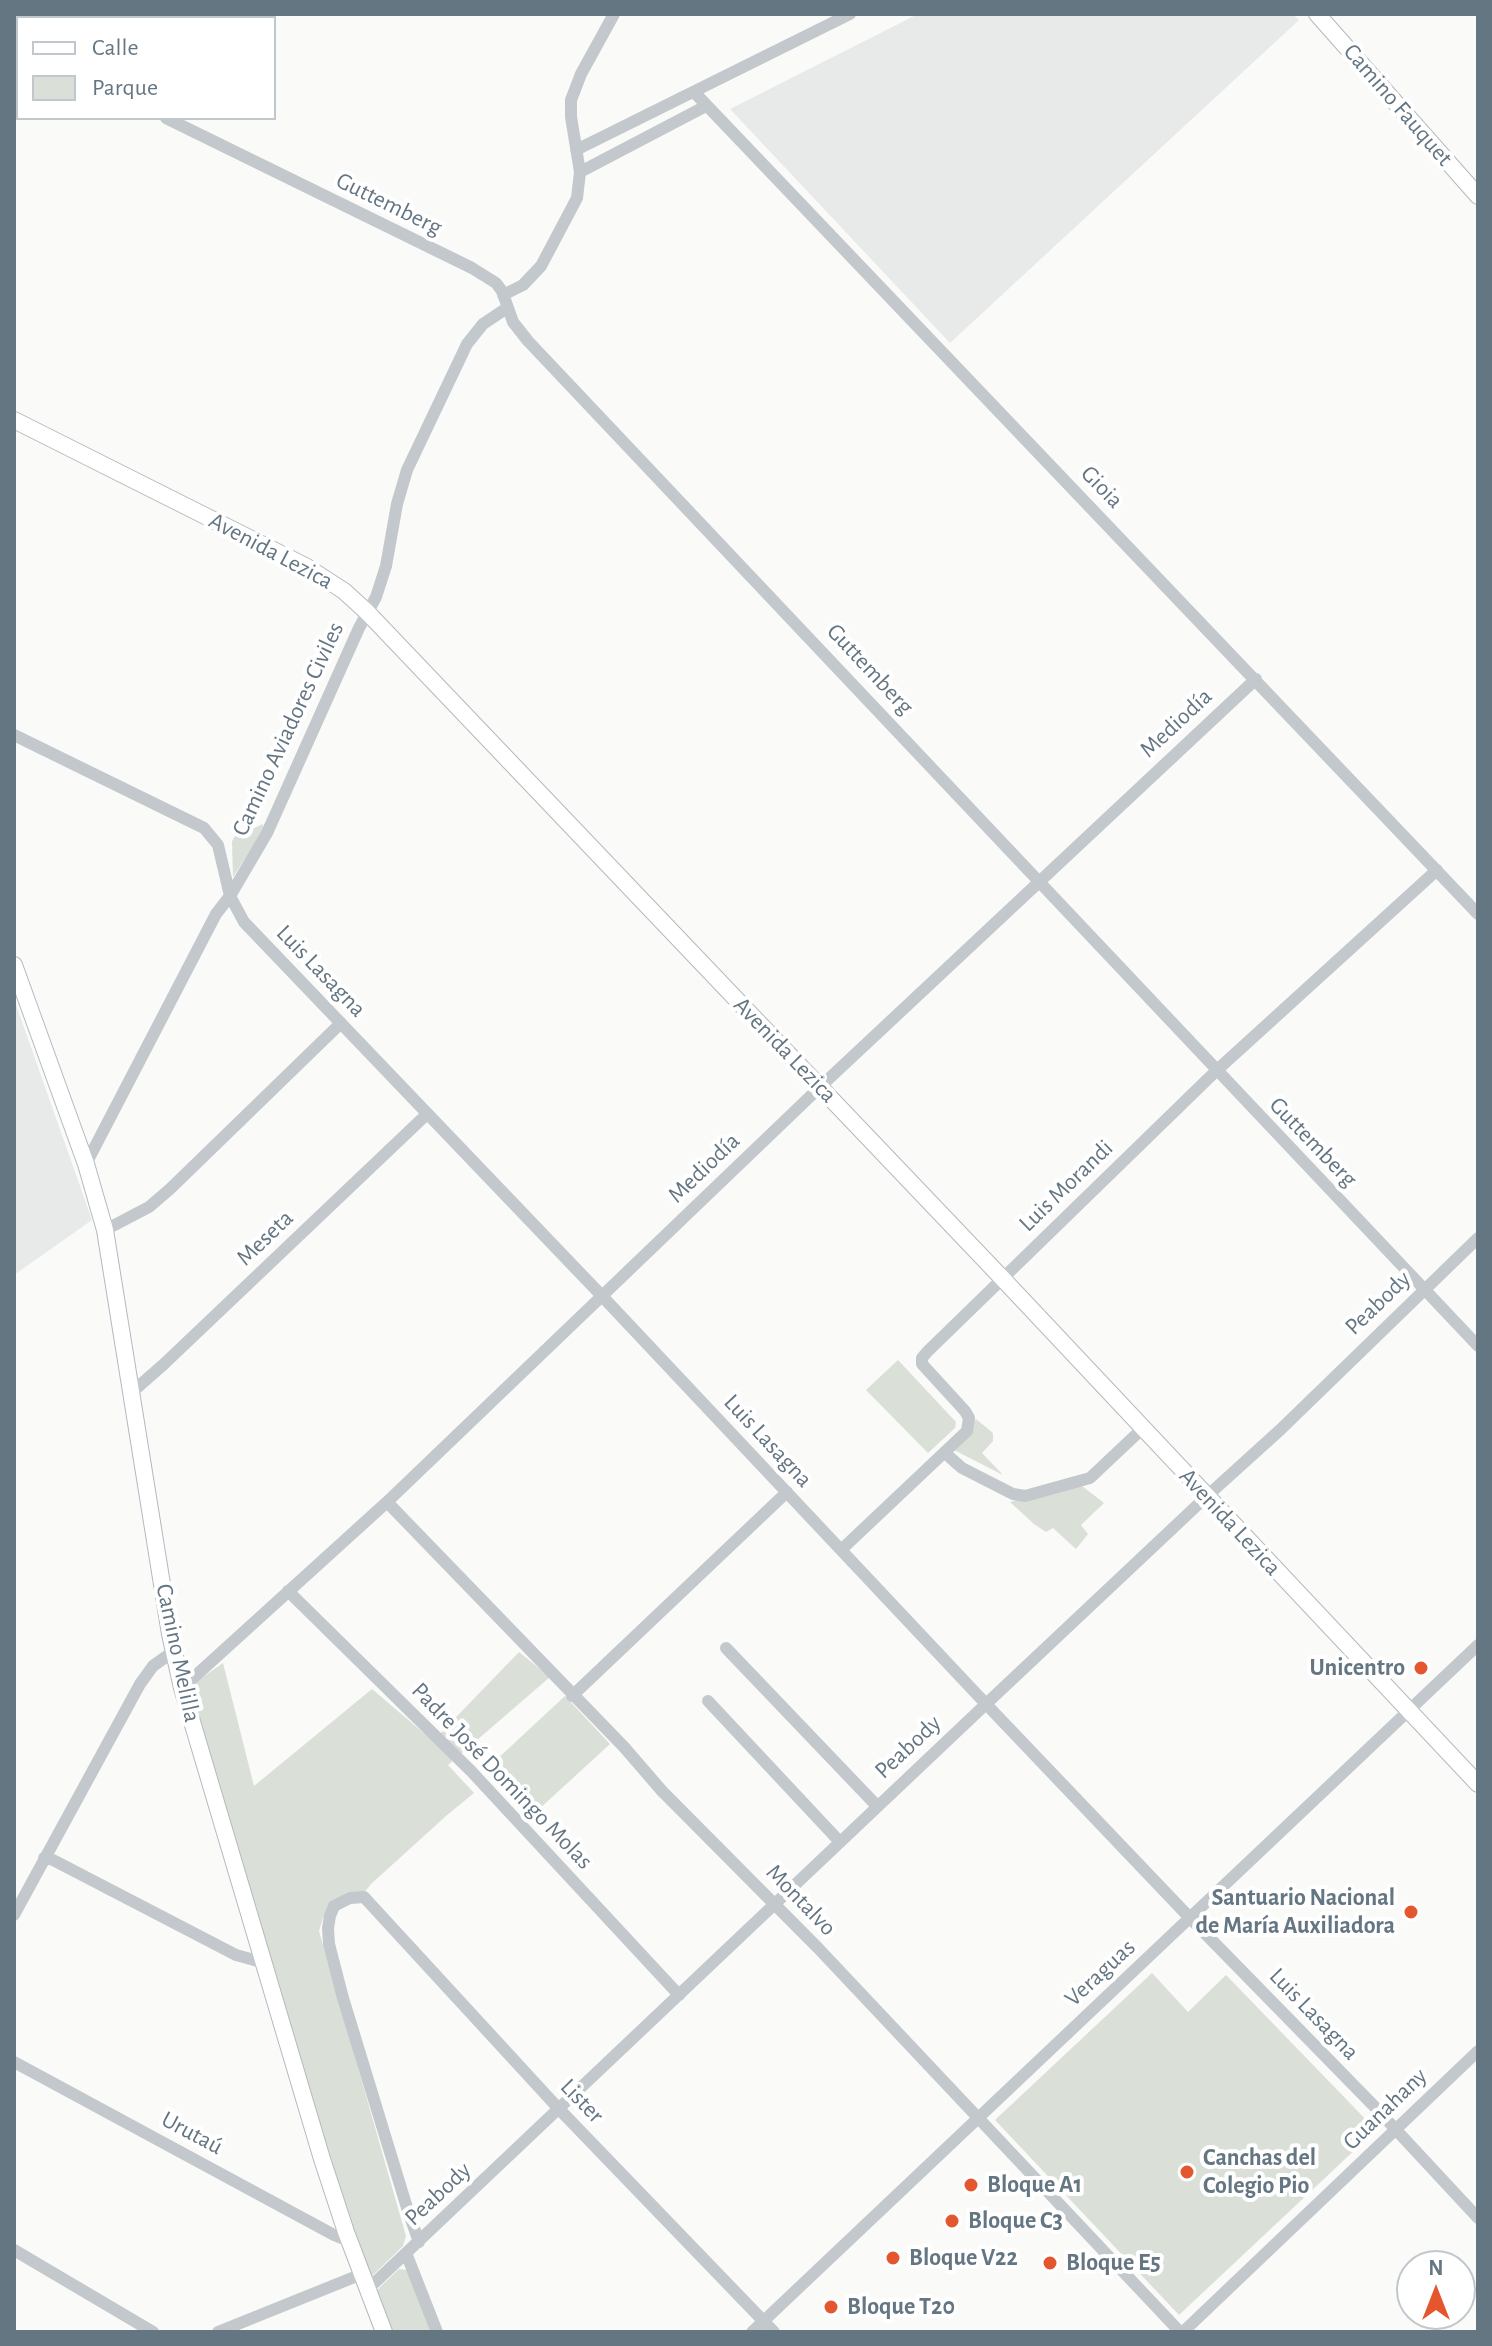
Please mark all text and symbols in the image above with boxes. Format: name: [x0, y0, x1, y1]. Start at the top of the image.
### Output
legend: [16, 16, 276, 120]
text: Calle: [92, 36, 139, 60]
street label: Camino Fauquet: [1337, 38, 1459, 172]
text: Parque: [92, 76, 158, 100]
street label: Guttemberg: [331, 166, 447, 242]
street label: Gioia: [1075, 459, 1129, 515]
street label: Avenida Lezica: [204, 506, 338, 596]
street label: Guttemberg: [821, 617, 919, 721]
street label: Camino Aviadores Civiles: [226, 618, 350, 840]
street label: Mediodía: [1134, 682, 1218, 764]
street label: Luis Lasagna: [270, 919, 372, 1023]
street label: Avenida Lezica: [727, 991, 843, 1109]
street label: Guttemberg: [1263, 1091, 1363, 1193]
street label: Mediodía: [662, 1127, 746, 1209]
street label: Luis Morandi: [1013, 1134, 1119, 1238]
street label: Meseta: [230, 1204, 300, 1272]
street label: Peabody: [1339, 1265, 1417, 1341]
street label: Luis Lasagna: [718, 1388, 818, 1494]
street label: Avenida Lezica: [1173, 1462, 1287, 1582]
street label: Camino Melilla: [149, 1581, 207, 1725]
place label: Unicentro: [1310, 1654, 1405, 1682]
marker: Unicentro: [1412, 1659, 1430, 1677]
street label: Padre José Domingo Molas: [405, 1677, 599, 1875]
street label: Peabody: [869, 1709, 947, 1785]
street label: Montalvo: [760, 1858, 842, 1942]
place label: Santuario Nacional de María Auxiliadora: [1195, 1884, 1395, 1940]
marker: Santuario Nacional de María Auxiliadora: [1402, 1903, 1420, 1921]
street label: Veraguas: [1059, 1933, 1141, 2013]
street label: Luis Lasagna: [1263, 1962, 1365, 2066]
street label: Guanahany: [1337, 2062, 1433, 2156]
street label: Lister: [554, 2073, 610, 2129]
street label: Urutaú: [156, 2105, 228, 2161]
place label: Canchas del Colegio Pio: [1203, 2144, 1316, 2200]
street label: Peabody: [399, 2156, 477, 2232]
marker: Canchas del Colegio Pio: [1178, 2163, 1196, 2181]
place label: Bloque A1: [987, 2171, 1082, 2199]
marker: Bloque A1: [962, 2176, 980, 2194]
place label: Bloque C3: [968, 2207, 1063, 2235]
marker: Bloque C3: [943, 2212, 961, 2230]
place label: Bloque V22: [909, 2244, 1018, 2272]
marker: Bloque V22: [884, 2249, 902, 2267]
place label: Bloque E5: [1066, 2249, 1161, 2277]
north arrow: [1396, 2250, 1476, 2330]
marker: Bloque E5: [1041, 2254, 1059, 2272]
text: N: [1428, 2257, 1444, 2279]
place label: Bloque T20: [847, 2293, 955, 2321]
marker: Bloque T20: [822, 2298, 840, 2316]

